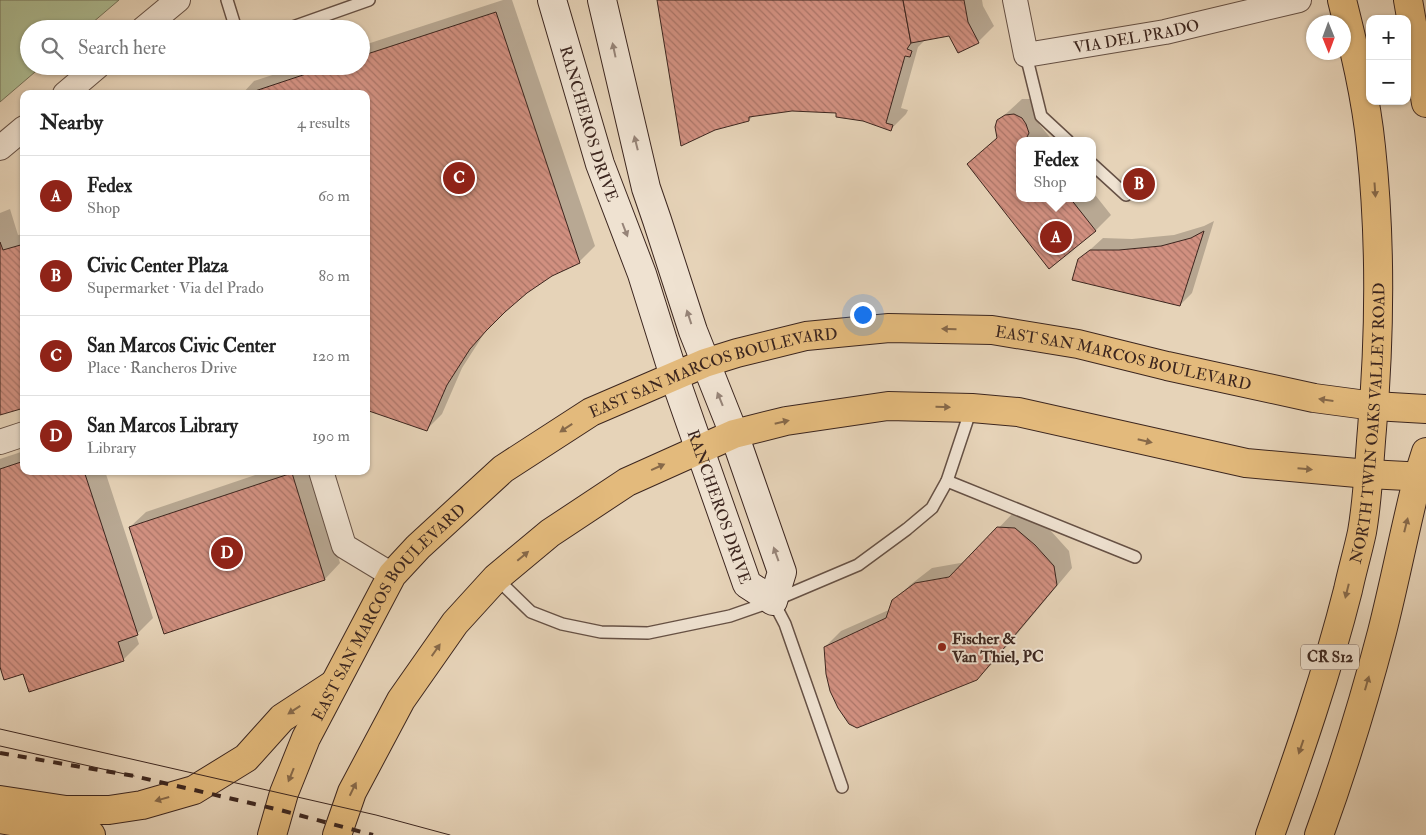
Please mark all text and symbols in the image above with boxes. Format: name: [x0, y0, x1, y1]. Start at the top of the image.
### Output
street label: VIA DEL PRADO: [1072, 15, 1201, 58]
north arrow: [1306, 15, 1351, 60]
map controls: [1366, 15, 1411, 105]
button: +: [1366, 15, 1411, 60]
search box: [20, 20, 370, 75]
icon: search: [38, 34, 66, 62]
text: Search here: [78, 36, 166, 60]
street label: RANCHEROS DRIVE: [555, 43, 622, 205]
one-way arrow: [610, 43, 618, 58]
button: −: [1366, 60, 1411, 105]
text: Nearby: [40, 109, 103, 136]
text: 4 results: [297, 113, 350, 133]
one-way arrow: [631, 135, 639, 150]
popup: [1016, 137, 1096, 202]
text: Fedex: [1033, 148, 1079, 172]
pin: C: [443, 159, 475, 197]
pin: B: [1123, 165, 1155, 203]
text: Shop: [1033, 172, 1067, 192]
text: Fedex: [87, 174, 132, 198]
one-way arrow: [1371, 182, 1379, 198]
text: A: [51, 186, 61, 206]
text: 60 m: [318, 186, 350, 206]
text: Shop: [87, 198, 120, 218]
pin: A: [1040, 218, 1072, 256]
one-way arrow: [621, 223, 629, 238]
text: Civic Center Plaza: [87, 254, 228, 278]
text: B: [51, 266, 61, 286]
text: 80 m: [319, 266, 350, 286]
text: Supermarket · Via del Prado: [87, 278, 264, 298]
street label: NORTH TWIN OAKS VALLEY ROAD: [1346, 282, 1389, 566]
your location: [850, 302, 876, 328]
one-way arrow: [685, 310, 692, 325]
street label: EAST SAN MARCOS BOULEVARD: [994, 322, 1253, 395]
street label: EAST SAN MARCOS BOULEVARD: [586, 324, 838, 423]
one-way arrow: [940, 325, 956, 333]
text: San Marcos Civic Center: [87, 334, 276, 358]
text: C: [50, 346, 62, 366]
text: 120 m: [312, 346, 350, 366]
text: Place · Rancheros Drive: [87, 358, 237, 378]
one-way arrow: [715, 391, 723, 406]
one-way arrow: [1317, 395, 1333, 403]
one-way arrow: [935, 404, 951, 412]
text: San Marcos Library: [87, 414, 238, 438]
one-way arrow: [774, 418, 789, 426]
one-way arrow: [560, 424, 573, 433]
text: D: [49, 426, 63, 446]
text: 190 m: [312, 426, 350, 446]
street label: RANCHEROS DRIVE: [683, 427, 755, 587]
one-way arrow: [1138, 437, 1153, 445]
text: Library: [87, 438, 136, 458]
one-way arrow: [651, 463, 665, 471]
one-way arrow: [1297, 465, 1313, 473]
street label: EAST SAN MARCOS BOULEVARD: [308, 500, 470, 724]
one-way arrow: [1402, 517, 1410, 532]
pin: D: [211, 534, 243, 572]
one-way arrow: [772, 547, 779, 562]
one-way arrow: [516, 551, 529, 562]
one-way arrow: [1343, 584, 1351, 599]
place label: Fischer & Van Thiel, PC: [951, 629, 1044, 667]
marker: Fischer & Van Thiel, PC: [936, 641, 948, 653]
one-way arrow: [431, 643, 441, 657]
road number: CR S12: [1301, 644, 1359, 670]
one-way arrow: [1364, 675, 1372, 690]
one-way arrow: [287, 705, 301, 715]
one-way arrow: [1297, 739, 1304, 754]
one-way arrow: [287, 768, 295, 783]
one-way arrow: [350, 782, 358, 796]
one-way arrow: [155, 796, 170, 804]

